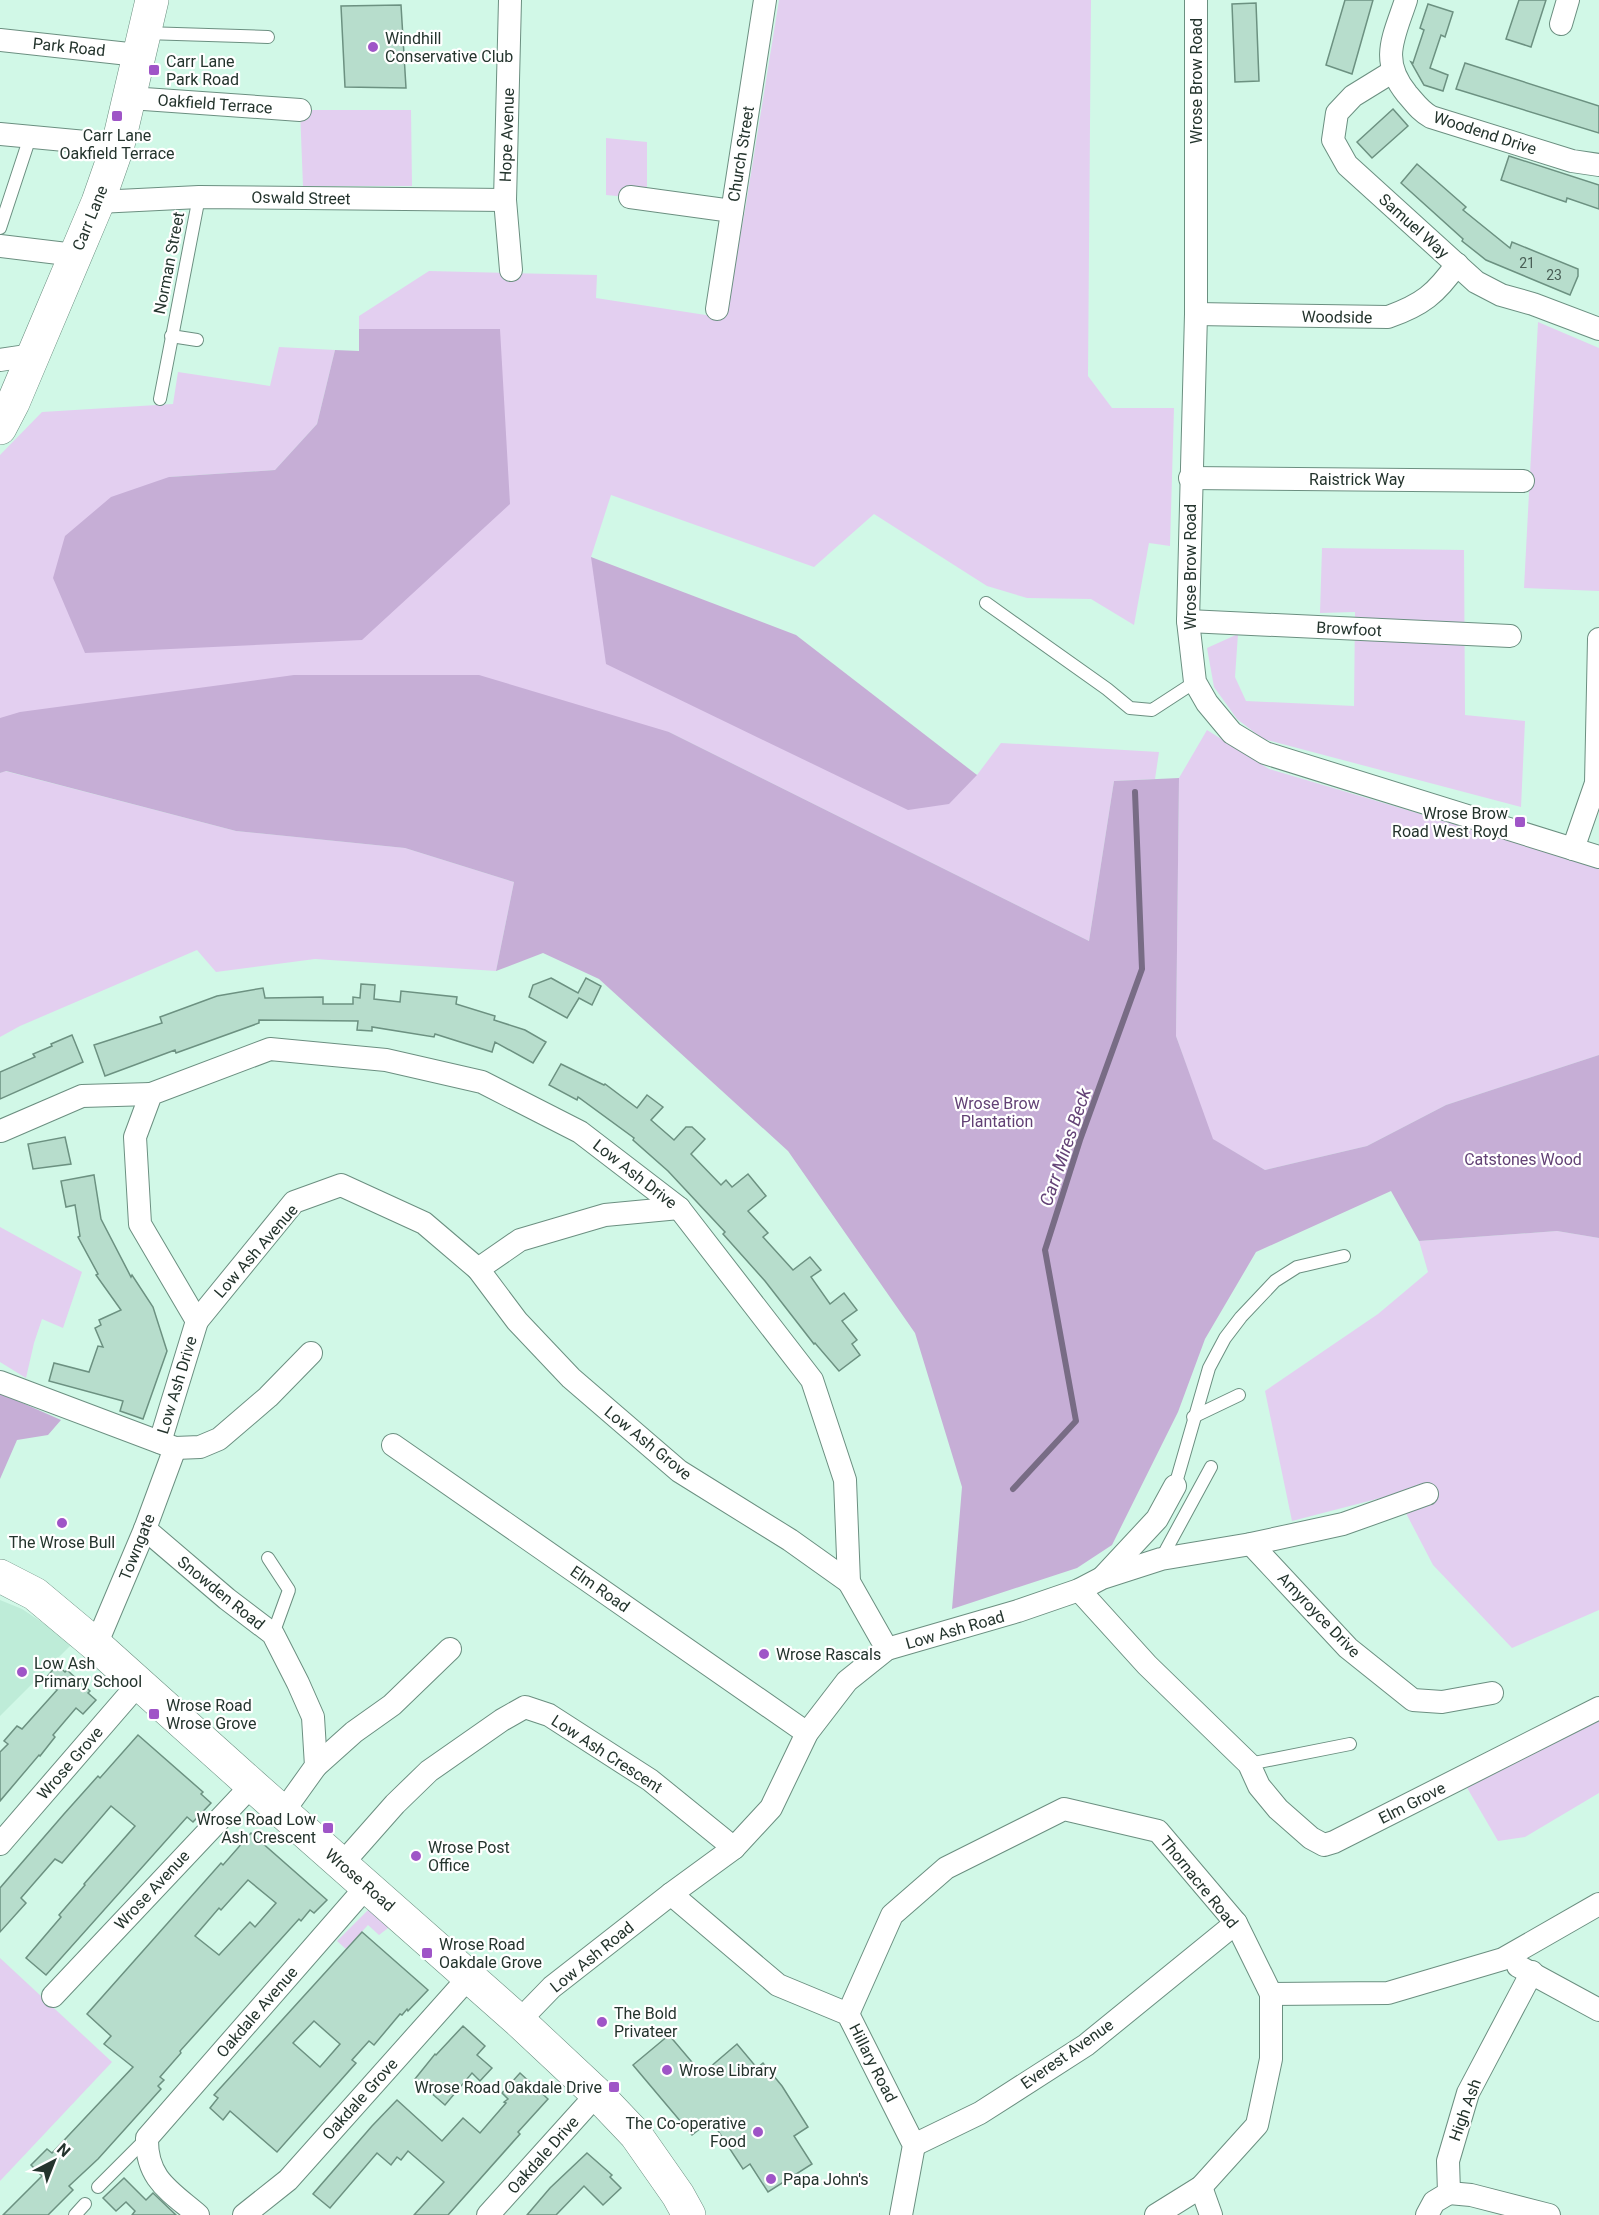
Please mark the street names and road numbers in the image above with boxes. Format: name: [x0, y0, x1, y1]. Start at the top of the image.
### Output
street label: Wrose Brow Road: [1187, 18, 1206, 144]
street label: Park Road: [32, 34, 106, 60]
street label: Hope Avenue: [496, 88, 518, 182]
street label: Oakfield Terrace: [157, 91, 273, 117]
street label: Church Street: [724, 105, 758, 203]
street label: Woodend Drive: [1431, 107, 1539, 159]
street label: Carr Lane: [68, 183, 112, 253]
street label: Oswald Street: [251, 188, 351, 208]
street label: Samuel Way: [1375, 190, 1453, 263]
street label: Norman Street: [150, 210, 188, 316]
street label: Woodside: [1301, 307, 1373, 327]
street label: Raistrick Way: [1309, 470, 1405, 489]
street label: Wrose Brow Road: [1181, 504, 1200, 630]
street label: Browfoot: [1316, 618, 1382, 640]
street label: Low Ash Drive: [589, 1135, 681, 1213]
street label: Low Ash Avenue: [210, 1200, 302, 1302]
street label: Low Ash Drive: [153, 1334, 201, 1436]
street label: Low Ash Grove: [601, 1402, 695, 1484]
street label: Towngate: [115, 1511, 159, 1583]
street label: Snowden Road: [174, 1552, 268, 1634]
street label: Elm Road: [567, 1562, 633, 1616]
street label: Amyroyce Drive: [1274, 1569, 1364, 1661]
street label: Low Ash Road: [903, 1607, 1007, 1653]
street label: Low Ash Crescent: [548, 1711, 666, 1797]
street label: Wrose Grove: [33, 1723, 107, 1803]
street label: Elm Grove: [1375, 1778, 1449, 1828]
street label: Thornacre Road: [1156, 1832, 1242, 1932]
street label: Wrose Road: [321, 1845, 399, 1915]
street label: Wrose Avenue: [110, 1846, 194, 1934]
street label: Low Ash Road: [546, 1918, 638, 1996]
street label: Oakdale Avenue: [212, 1963, 302, 2061]
street label: Everest Avenue: [1017, 2015, 1117, 2093]
street label: Hillary Road: [845, 2021, 901, 2105]
street label: Oakdale Grove: [318, 2054, 402, 2144]
street label: High Ash: [1445, 2076, 1485, 2144]
street label: Oakdale Drive: [503, 2112, 583, 2198]

